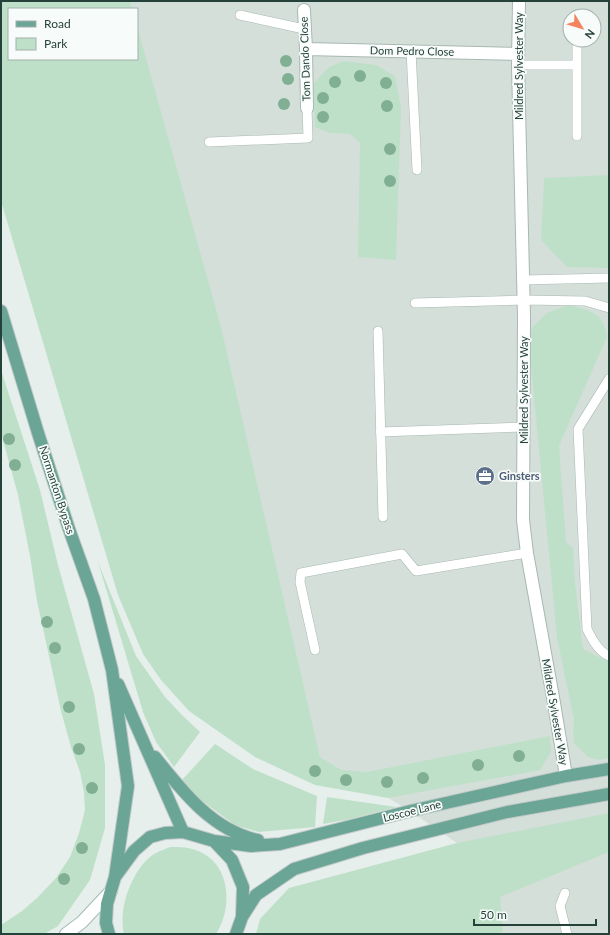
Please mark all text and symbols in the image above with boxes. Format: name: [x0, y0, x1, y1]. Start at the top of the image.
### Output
legend: [8, 8, 138, 60]
north arrow: [562, 8, 602, 48]
street label: Mildred Sylvester Way: [512, 12, 525, 120]
text: Road: [44, 16, 71, 31]
street label: Tom Dando Close: [297, 16, 312, 102]
text: N: [583, 27, 598, 42]
text: Park: [44, 36, 68, 51]
street label: Dom Pedro Close: [370, 43, 454, 58]
street label: Mildred Sylvester Way: [517, 336, 530, 444]
street label: Normanton Bypass: [37, 444, 78, 536]
office icon: Ginsters: [474, 465, 496, 487]
place label: Ginsters: [499, 469, 540, 482]
street label: Mildred Sylvester Way: [540, 658, 571, 767]
street label: Loscoe Lane: [382, 797, 442, 824]
scale bar: [474, 901, 596, 927]
text: 50 m: [480, 907, 507, 922]

